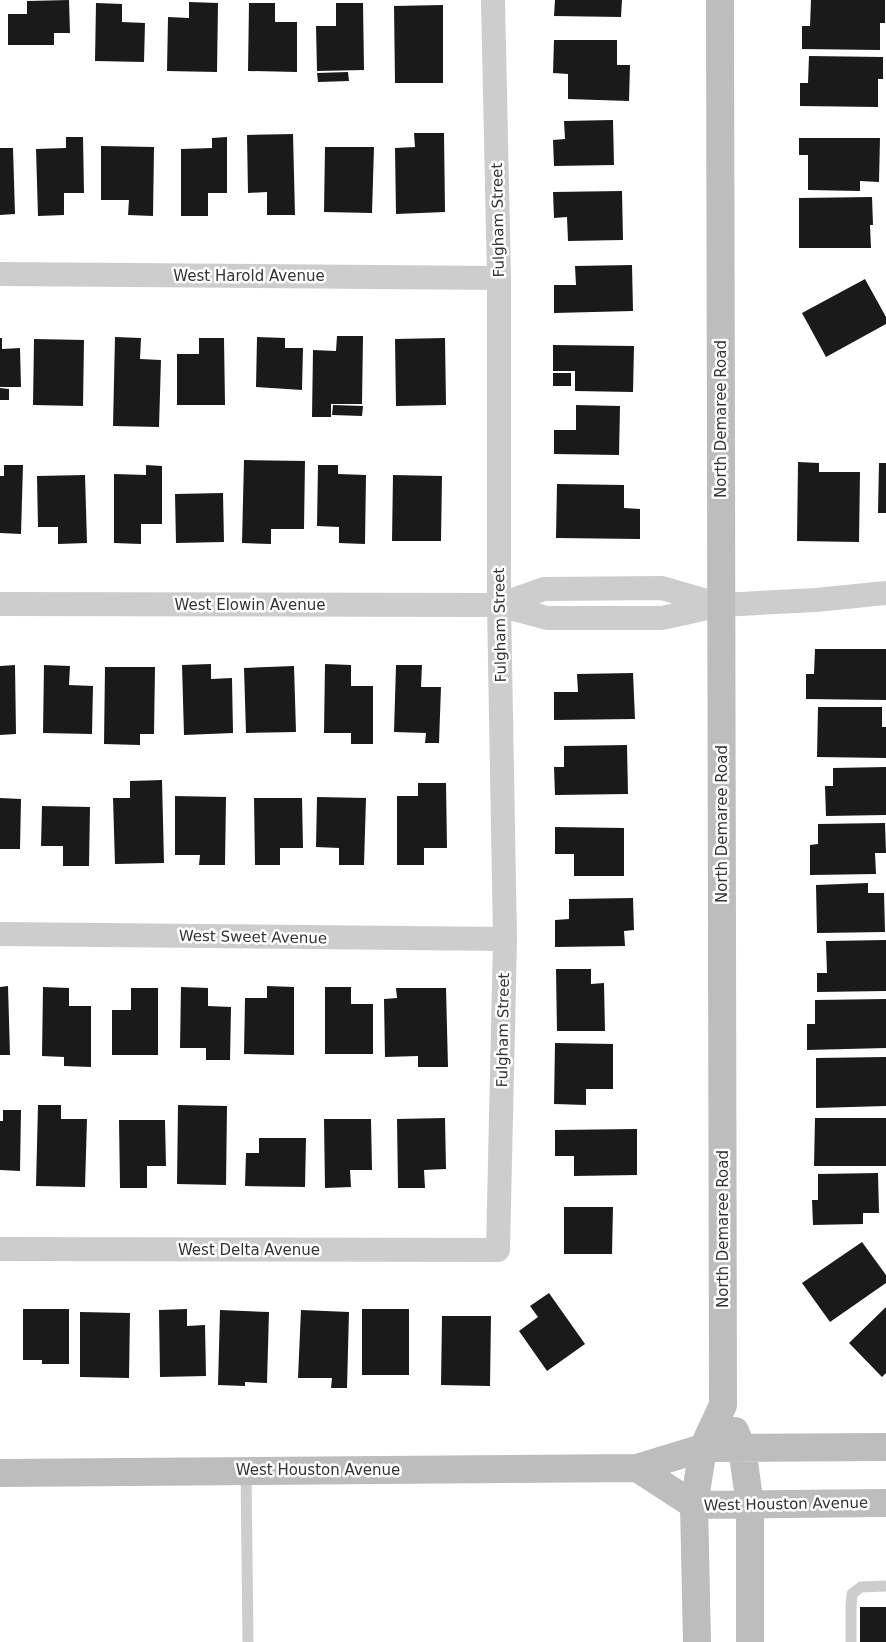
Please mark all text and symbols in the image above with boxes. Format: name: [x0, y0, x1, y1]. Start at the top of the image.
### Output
street label: Fulgham Street: [488, 162, 508, 277]
street label: West Harold Avenue: [173, 267, 325, 285]
street label: North Demaree Road: [712, 340, 730, 498]
street label: Fulgham Street: [490, 567, 510, 682]
street label: West Elowin Avenue: [175, 596, 325, 614]
street label: North Demaree Road: [713, 745, 731, 903]
street label: West Sweet Avenue: [179, 927, 327, 947]
street label: Fulgham Street: [493, 972, 513, 1087]
street label: North Demaree Road: [714, 1150, 732, 1308]
street label: West Delta Avenue: [178, 1241, 320, 1259]
street label: West Houston Avenue: [236, 1461, 400, 1479]
street label: West Houston Avenue: [704, 1494, 868, 1514]

